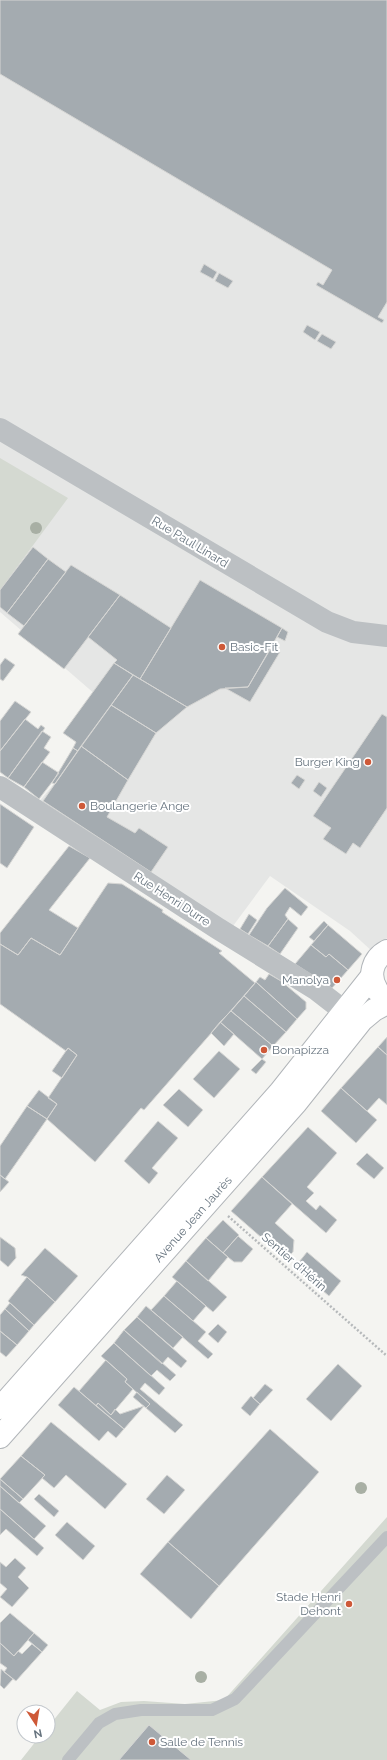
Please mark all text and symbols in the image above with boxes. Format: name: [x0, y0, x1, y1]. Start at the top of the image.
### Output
street label: Rue Paul Linard: [149, 514, 231, 570]
place label: Basic-Fit: [230, 640, 278, 654]
marker: Basic-Fit: [217, 642, 227, 652]
place label: Burger King: [295, 755, 360, 769]
marker: Burger King: [363, 757, 373, 767]
place label: Boulangerie Ange: [90, 799, 190, 813]
marker: Boulangerie Ange: [77, 801, 87, 811]
street label: Rue Henri Durre: [131, 869, 213, 929]
place label: Manolya: [282, 973, 329, 987]
marker: Manolya: [332, 975, 342, 985]
place label: Bonapizza: [272, 1043, 329, 1057]
marker: Bonapizza: [259, 1045, 269, 1055]
street label: Avenue Jean Jaurès: [151, 1173, 235, 1265]
street label: Sentier d'Hérin: [259, 1230, 329, 1294]
place label: Stade Henri Dehont: [276, 1590, 341, 1618]
marker: Stade Henri Dehont: [344, 1599, 354, 1609]
north arrow: [16, 1704, 56, 1744]
text: N: [33, 1726, 43, 1741]
place label: Salle de Tennis: [160, 1735, 243, 1749]
marker: Salle de Tennis: [147, 1737, 157, 1747]

